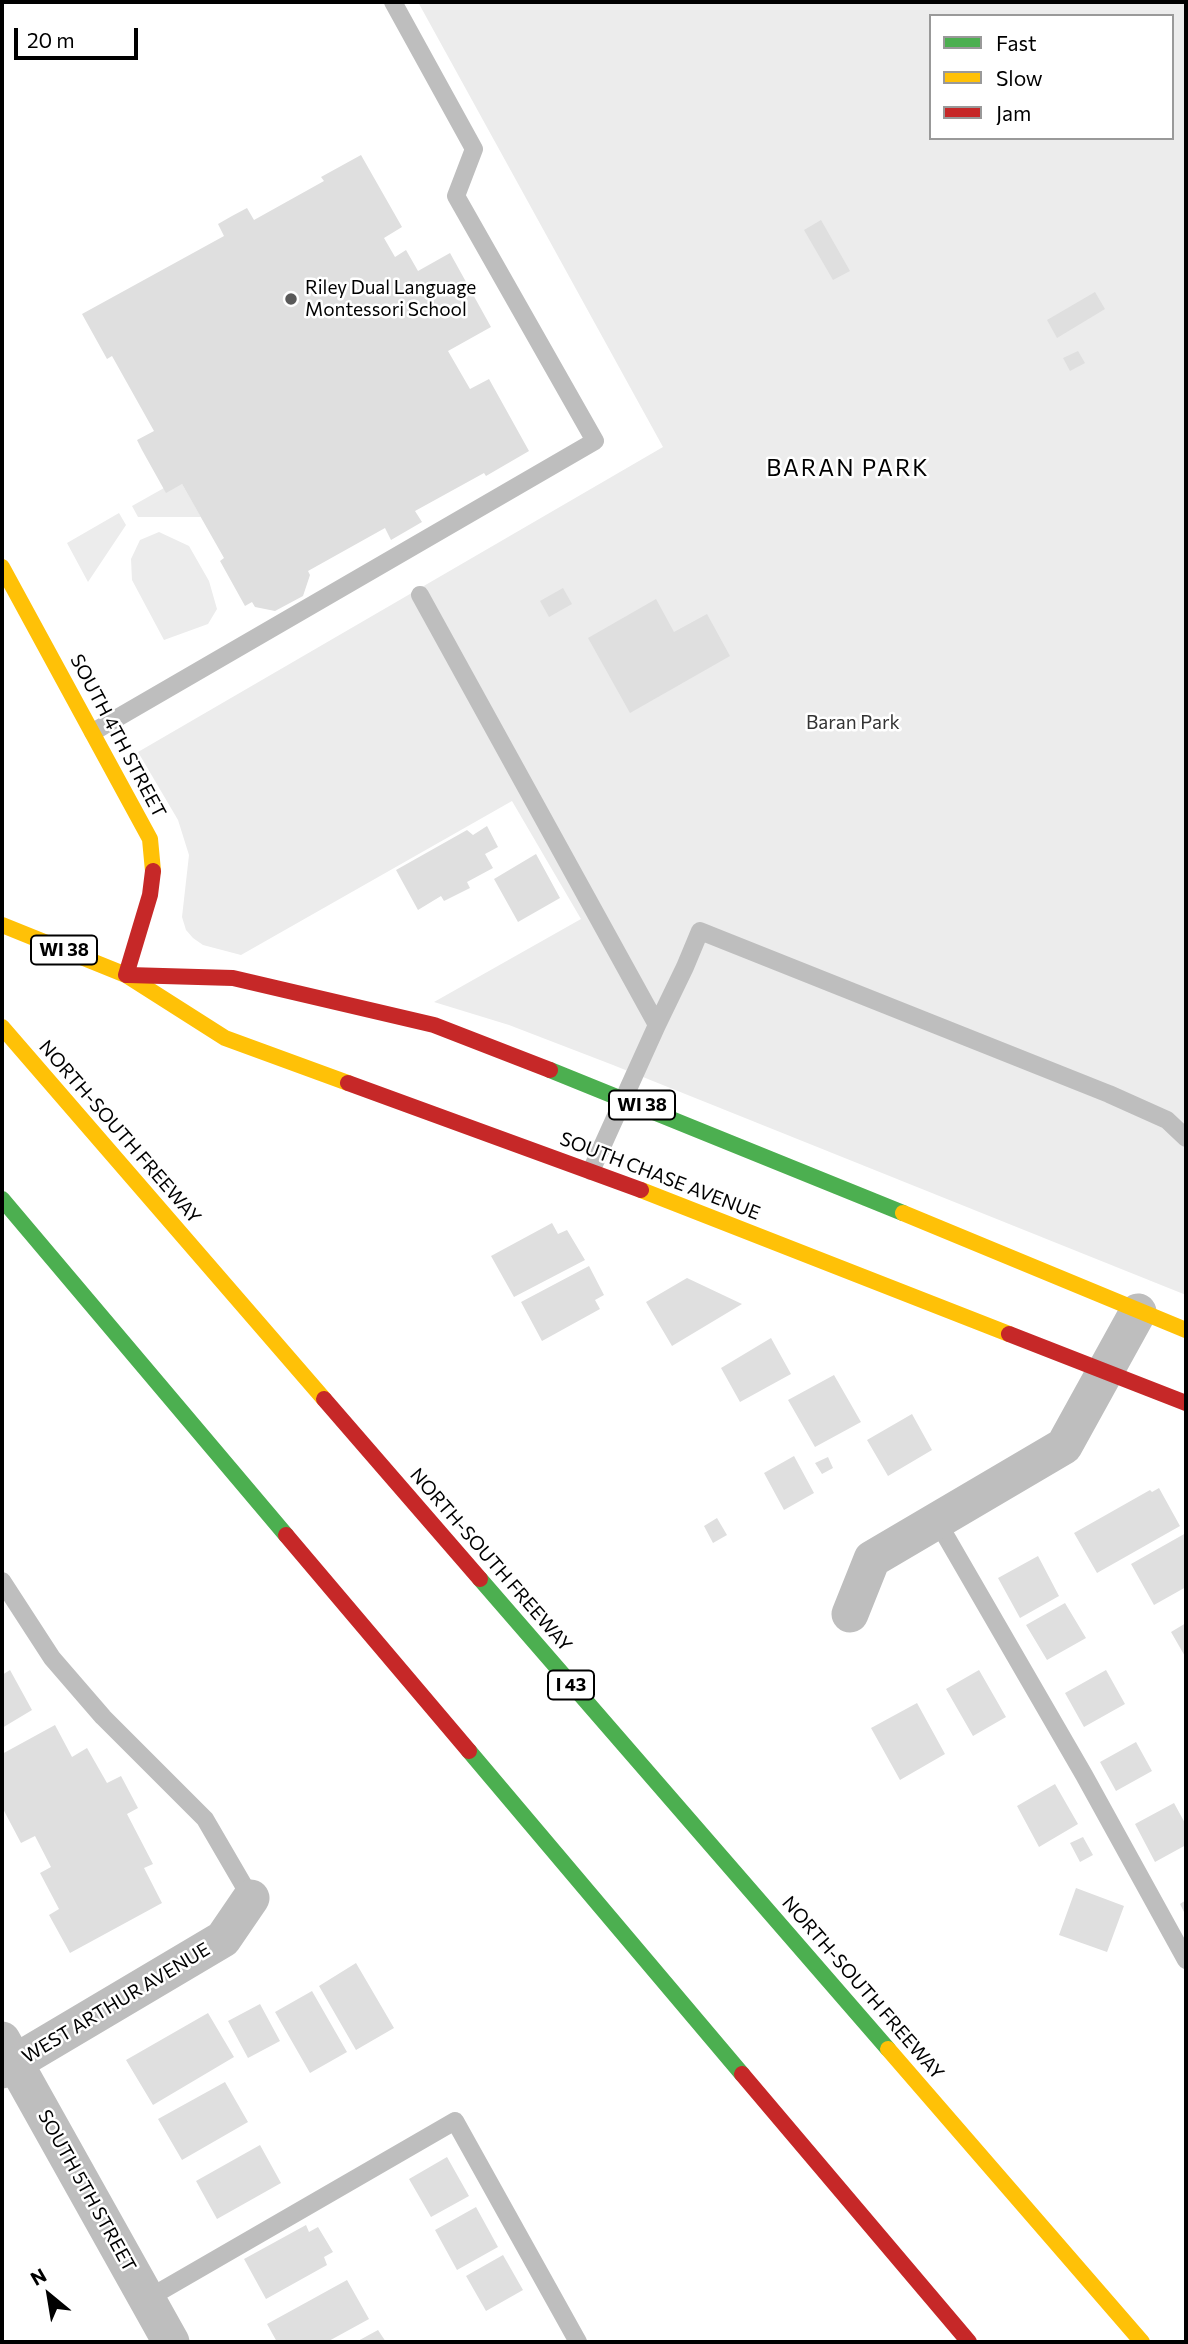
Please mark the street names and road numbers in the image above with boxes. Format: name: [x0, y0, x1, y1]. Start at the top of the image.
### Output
street label: SOUTH 4TH STREET: [65, 650, 171, 822]
road number: WI 38: [31, 936, 97, 965]
street label: NORTH-SOUTH FREEWAY: [34, 1036, 206, 1228]
road number: WI 38: [609, 1090, 675, 1120]
street label: SOUTH CHASE AVENUE: [557, 1127, 763, 1225]
street label: NORTH-SOUTH FREEWAY: [405, 1464, 577, 1656]
road number: I 43: [548, 1670, 594, 1700]
street label: NORTH-SOUTH FREEWAY: [777, 1892, 949, 2084]
street label: WEST ARTHUR AVENUE: [18, 1938, 214, 2068]
street label: SOUTH 5TH STREET: [33, 2106, 141, 2276]

